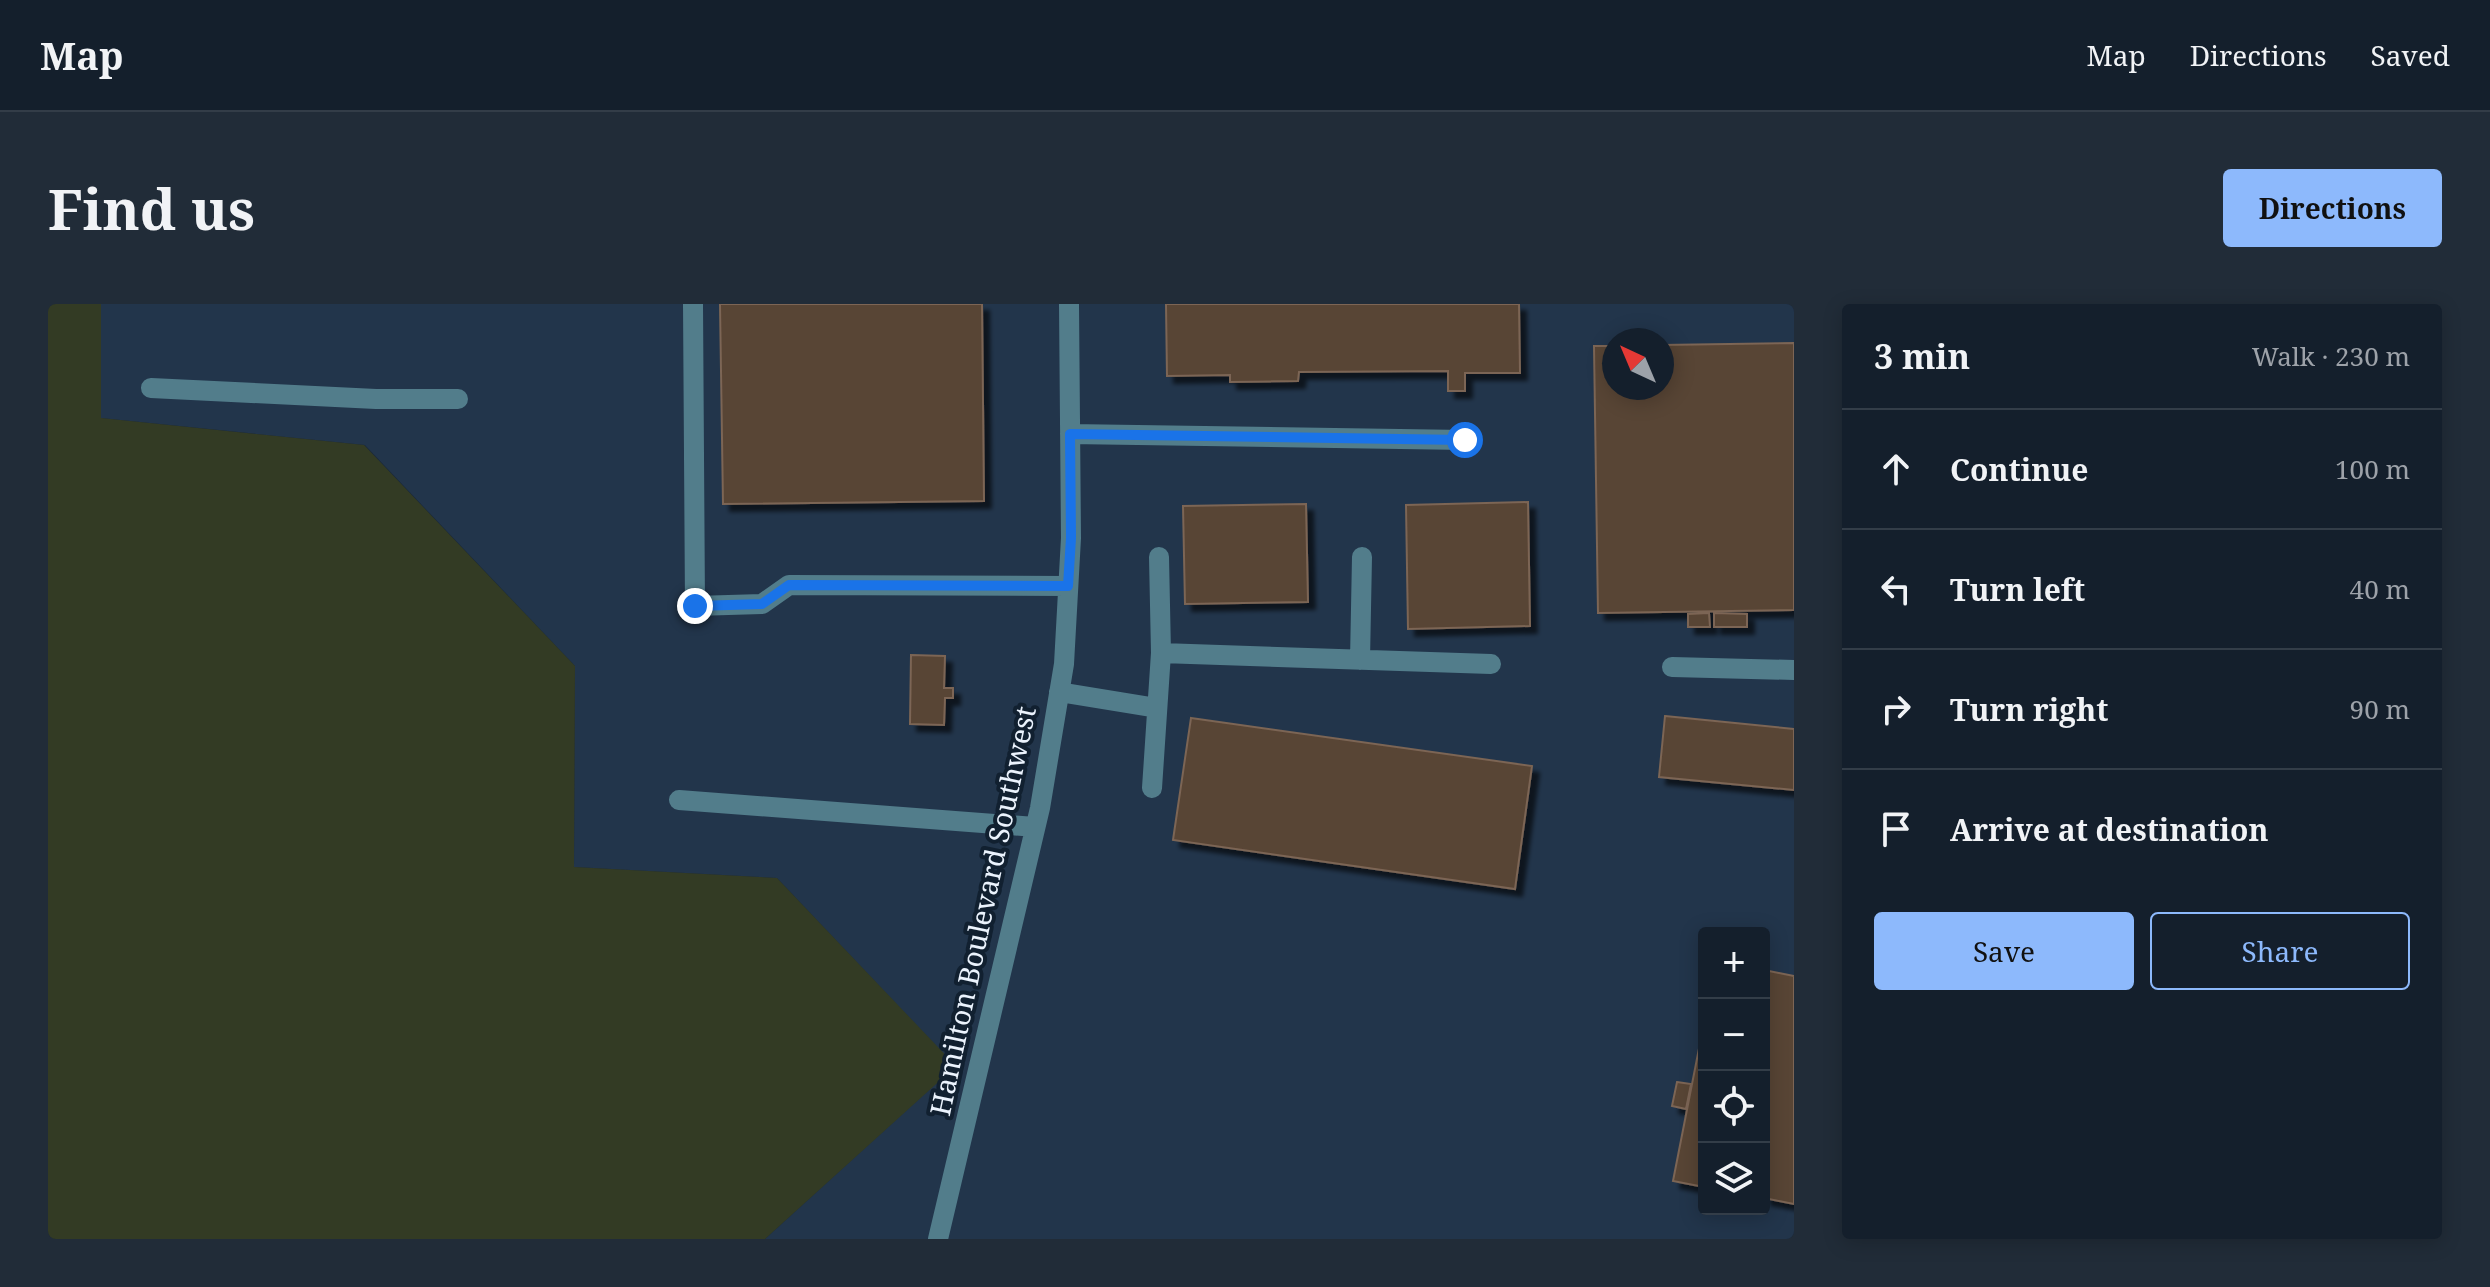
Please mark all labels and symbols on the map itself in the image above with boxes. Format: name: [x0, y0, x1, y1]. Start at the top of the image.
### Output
north arrow: [1602, 328, 1674, 400]
route start: [1447, 422, 1483, 458]
route end: [677, 588, 713, 624]
street label: Hamilton Boulevard Southwest: [920, 703, 1044, 1119]

